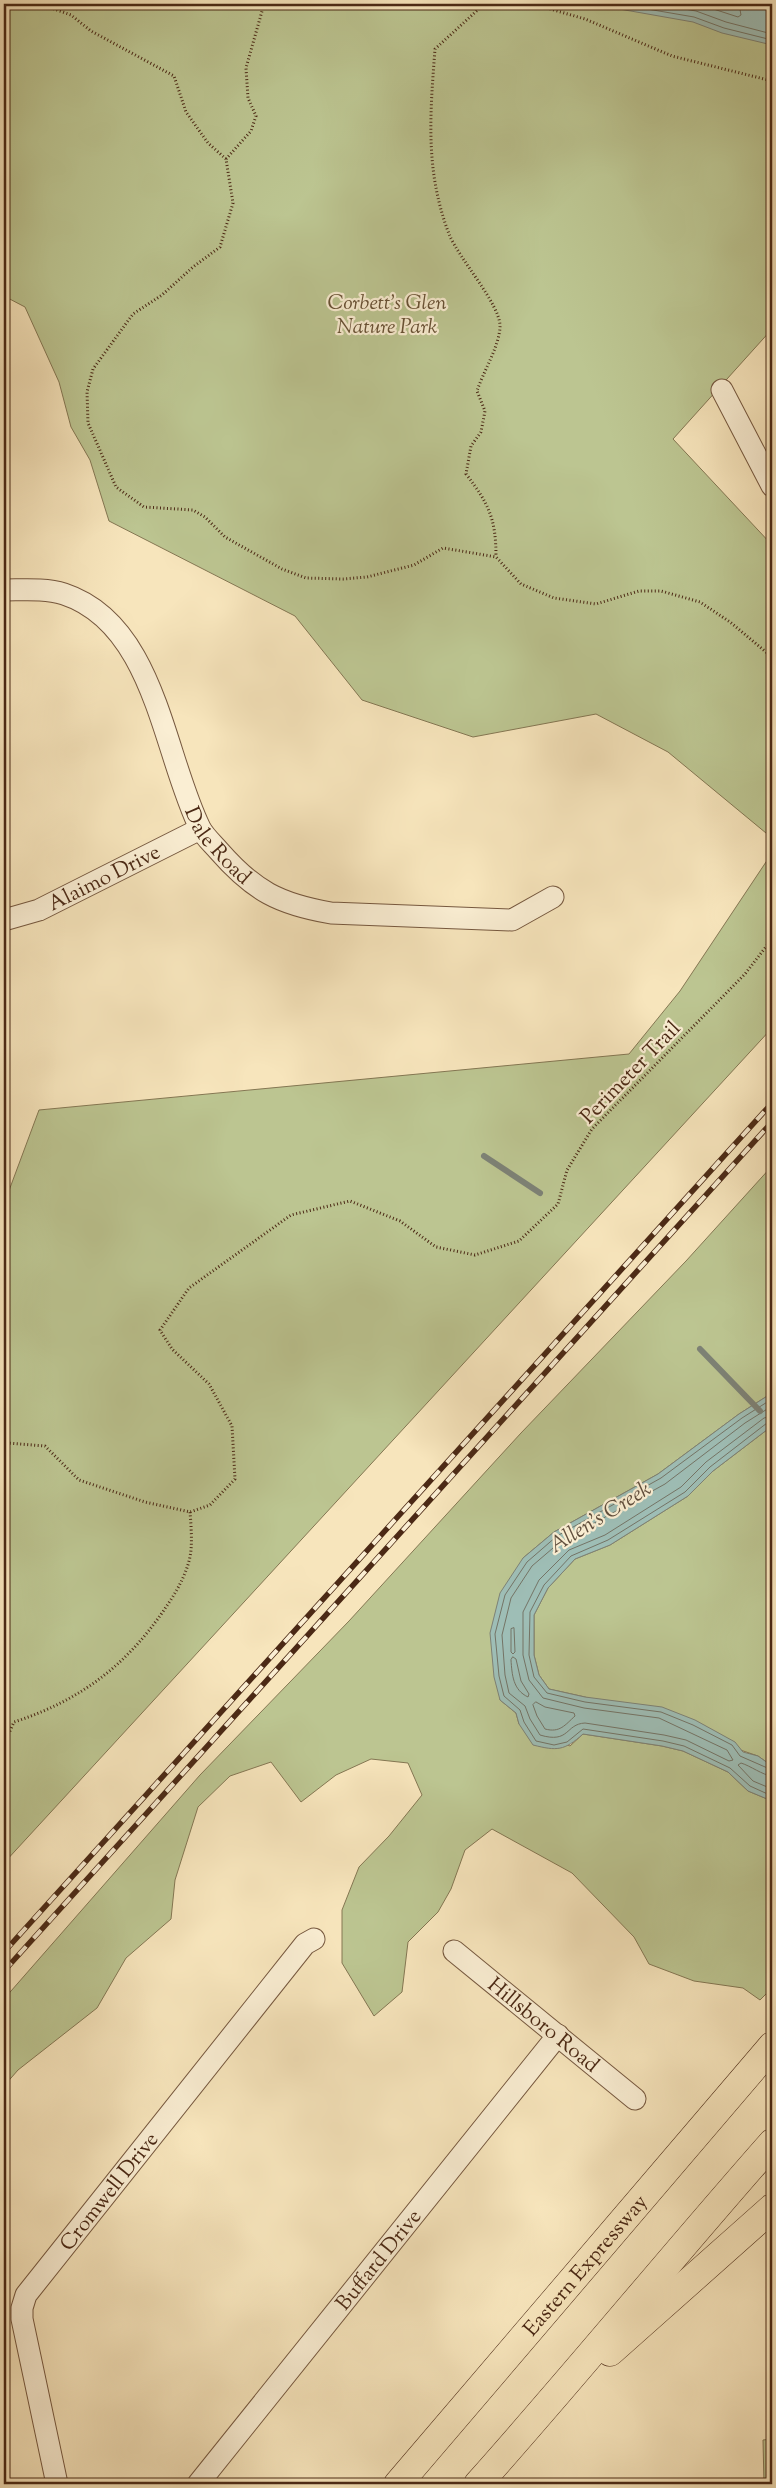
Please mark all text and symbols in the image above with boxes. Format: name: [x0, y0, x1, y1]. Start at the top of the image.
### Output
park label: Corbett's Glen Nature Park: [328, 289, 446, 343]
street label: Dale Road: [175, 802, 257, 893]
street label: Alaimo Drive: [43, 838, 166, 920]
street label: Perimeter Trail: [574, 1015, 689, 1132]
water label: Allen's Creek: [543, 1474, 658, 1563]
street label: Hillsboro Road: [480, 1971, 605, 2081]
street label: Cromwell Drive: [54, 2127, 167, 2258]
street label: Eastern Expressway: [517, 2189, 656, 2344]
street label: Buffard Drive: [330, 2203, 430, 2318]

